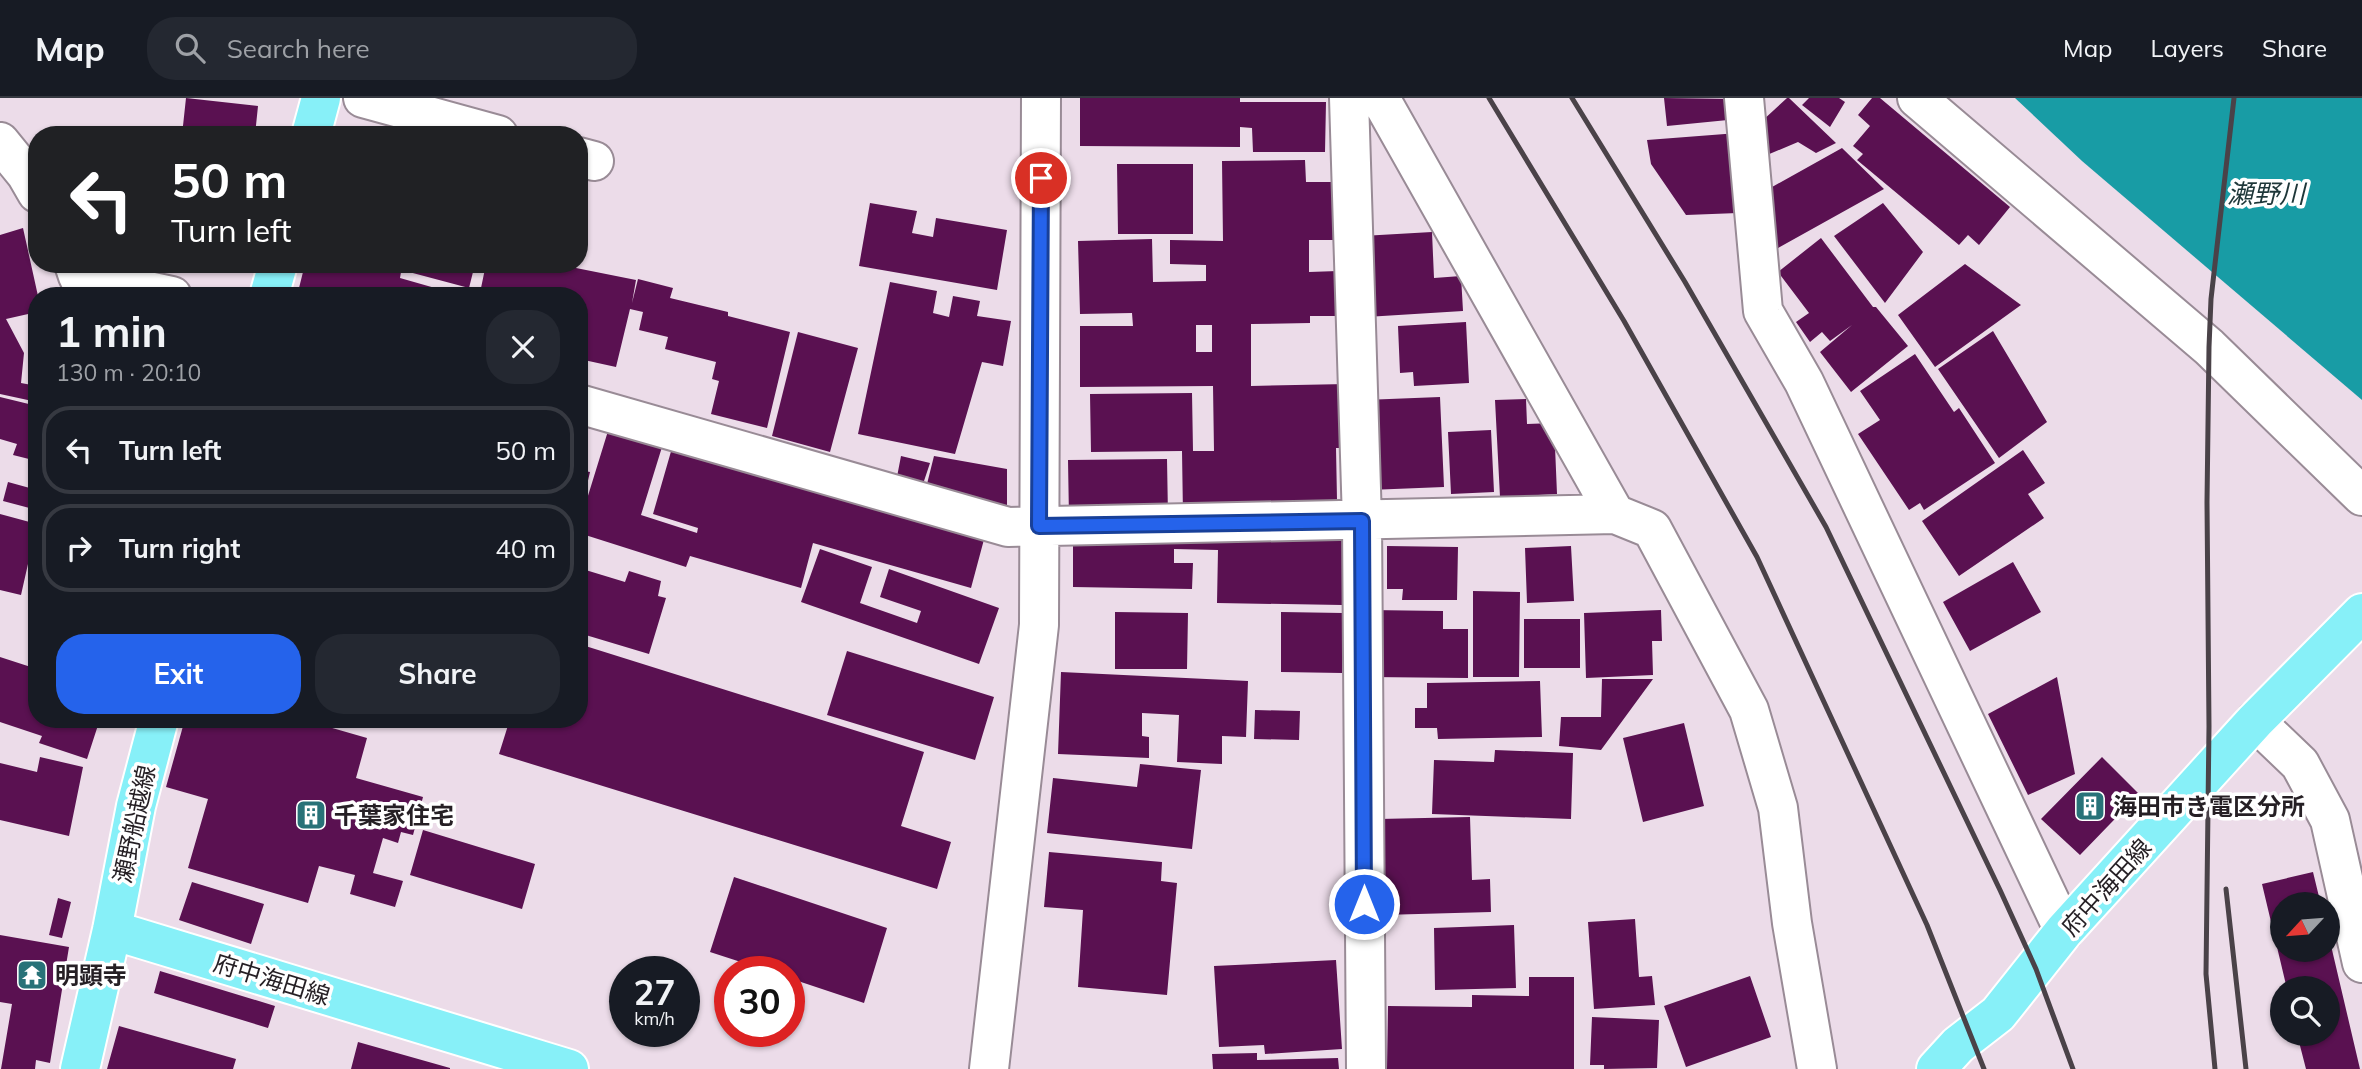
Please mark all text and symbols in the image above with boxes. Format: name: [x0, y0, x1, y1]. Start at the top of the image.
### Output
search box: [147, 17, 637, 80]
text: Map: [35, 28, 105, 69]
icon: search: [171, 29, 209, 67]
text: Search here: [227, 32, 370, 65]
text: Map: [2063, 33, 2112, 63]
text: Layers: [2150, 33, 2224, 63]
text: Share: [2262, 33, 2327, 63]
pin: [1011, 148, 1071, 208]
text: 50 m: [171, 149, 287, 210]
icon: left: [56, 154, 147, 245]
icon: arrive: [1022, 159, 1060, 197]
water label: 瀬野川: [2227, 177, 2308, 210]
text: Turn left: [171, 210, 291, 250]
text: 1 min: [56, 305, 167, 358]
button: close: [486, 310, 560, 384]
text: 130 m · 20:10: [56, 358, 201, 387]
icon: left: [60, 431, 98, 469]
text: Turn left: [119, 434, 221, 467]
text: 50 m: [495, 434, 556, 467]
icon: right: [60, 529, 98, 567]
text: Turn right: [119, 532, 240, 565]
text: 40 m: [495, 532, 556, 565]
button: Exit: [56, 634, 301, 714]
button: Share: [315, 634, 560, 714]
street label: 瀬野船越線: [107, 762, 161, 886]
building icon: 海田市き電区分所: [2073, 789, 2107, 823]
place label: 海田市き電区分所: [2113, 791, 2305, 821]
building icon: 千葉家住宅: [294, 798, 328, 832]
place label: 千葉家住宅: [334, 800, 454, 830]
street label: 府中海田線: [2055, 832, 2157, 942]
position arrow: [1327, 867, 1401, 941]
north arrow: [2270, 892, 2340, 962]
map controls: [2270, 892, 2340, 1046]
street label: 府中海田線: [210, 947, 334, 1011]
speed limit sign: 30: [714, 956, 805, 1047]
temple icon: 明顕寺: [15, 958, 49, 992]
place label: 明顕寺: [55, 960, 127, 990]
text: 27: [633, 970, 676, 1014]
button: search: [2270, 976, 2340, 1046]
text: km/h: [634, 1007, 675, 1030]

